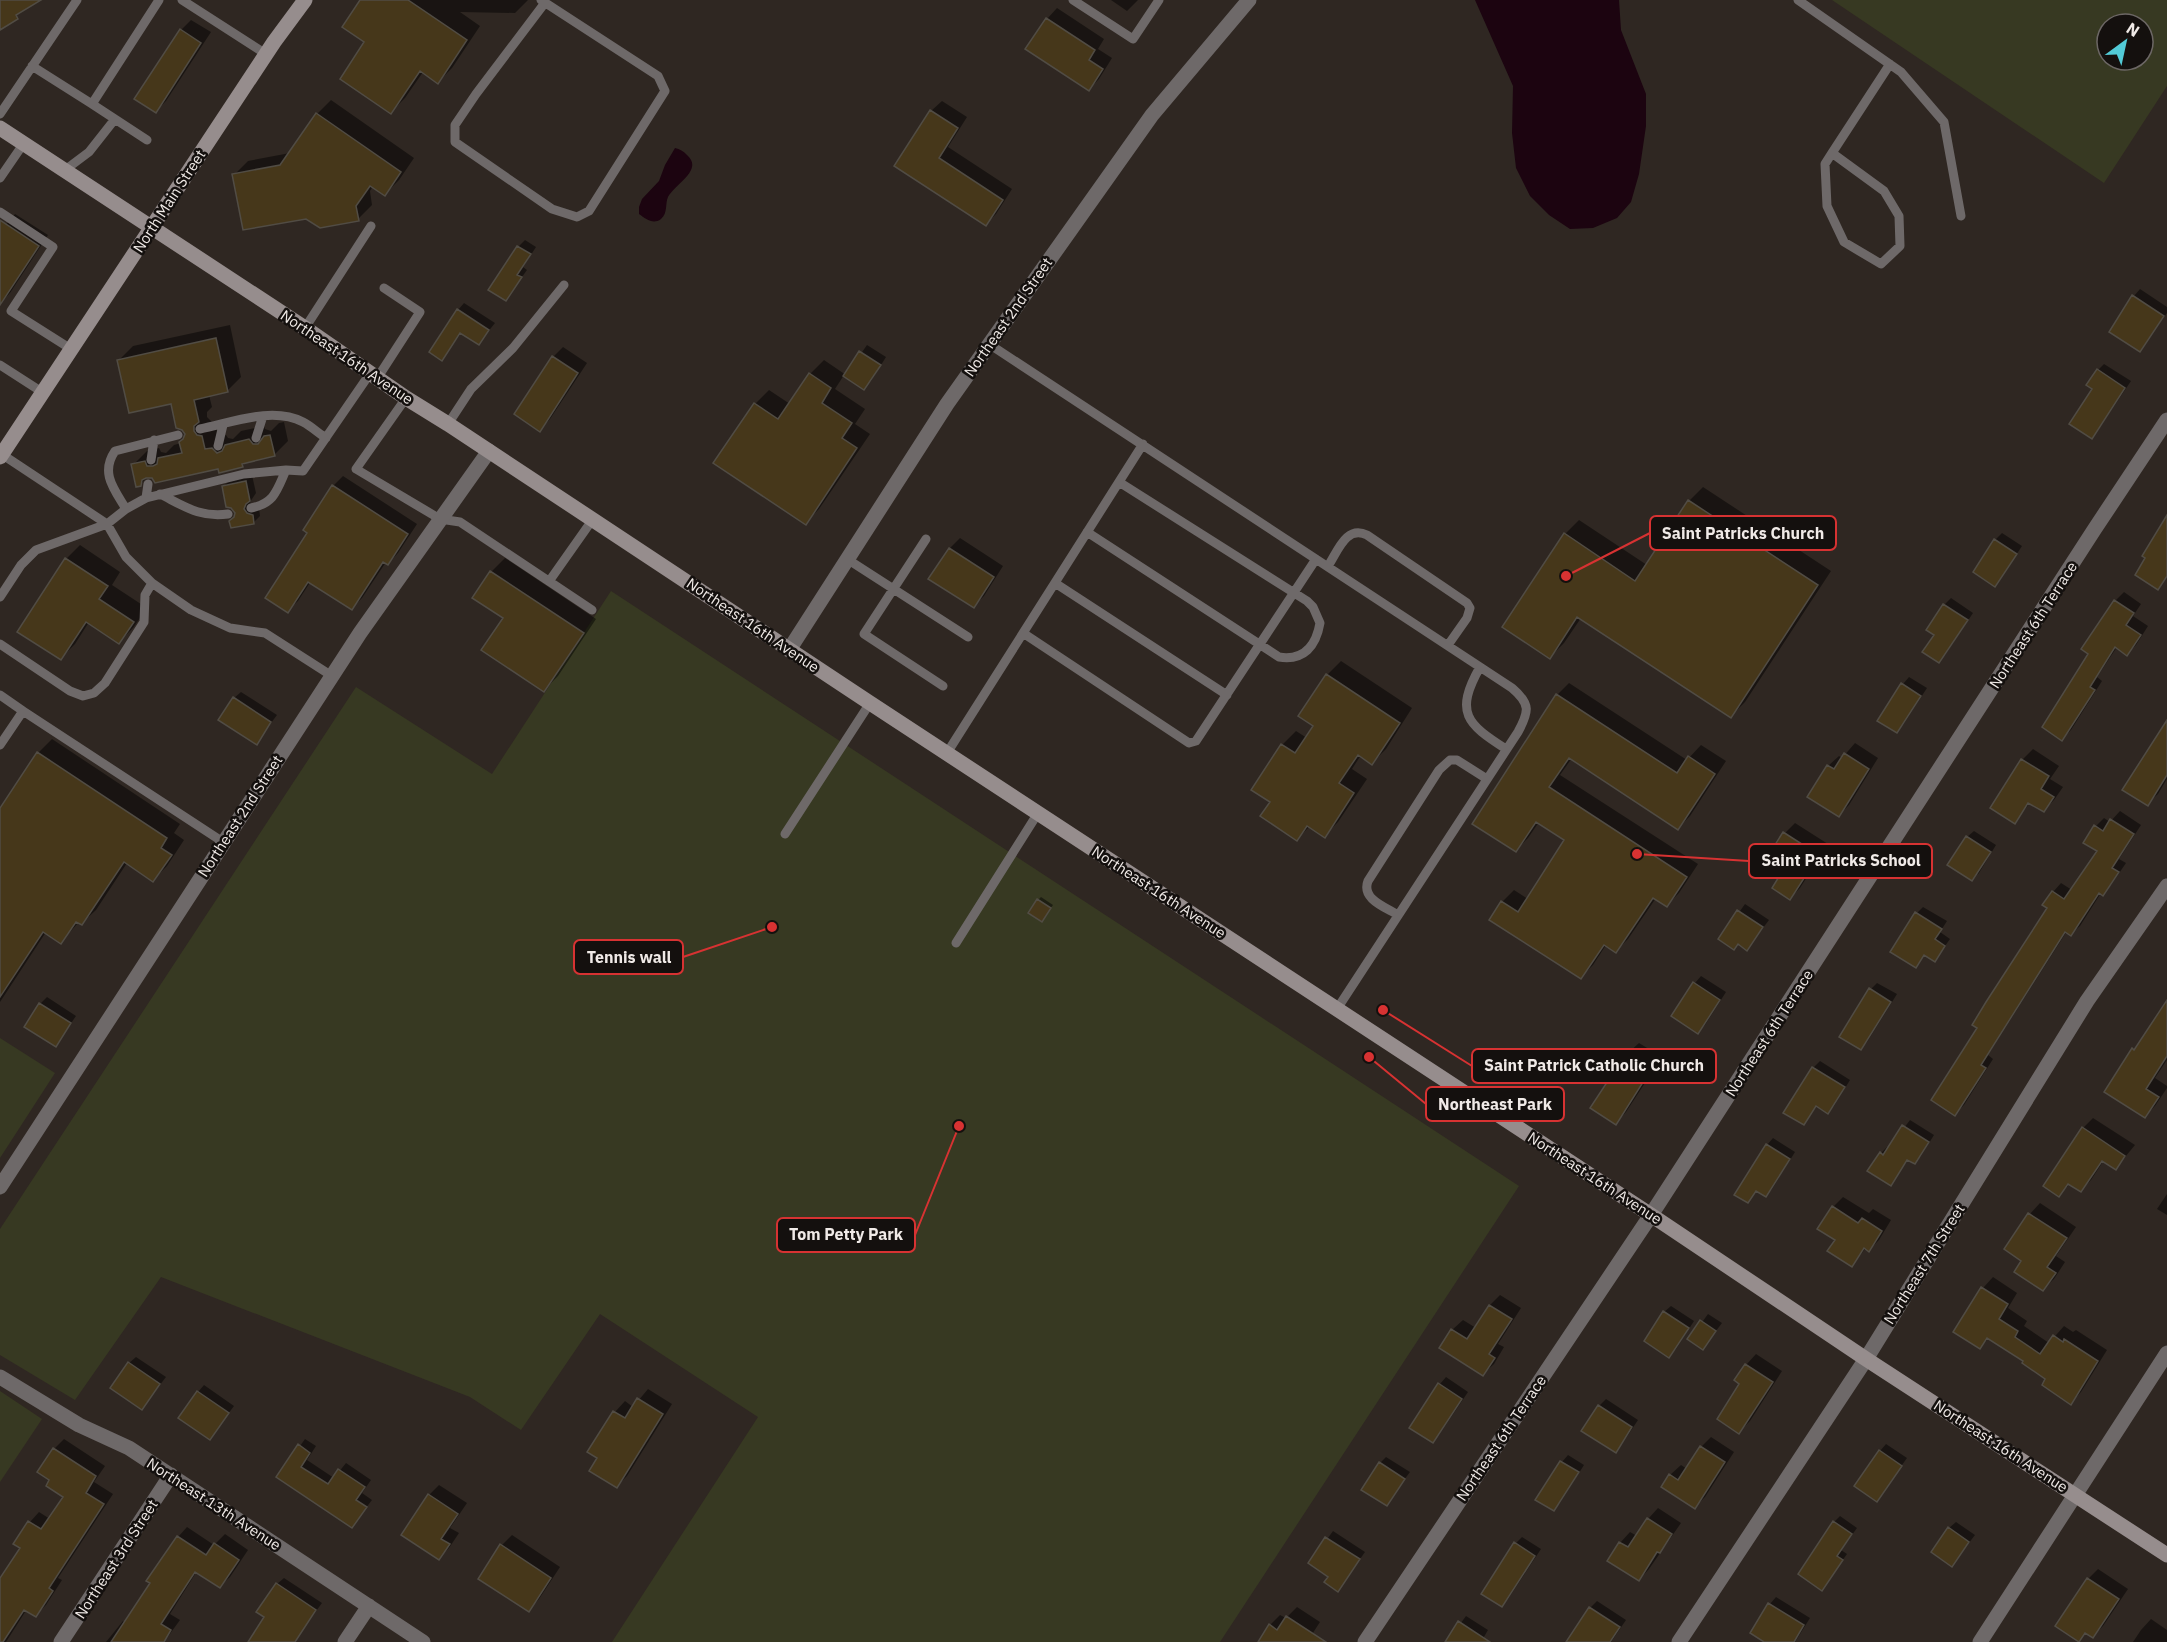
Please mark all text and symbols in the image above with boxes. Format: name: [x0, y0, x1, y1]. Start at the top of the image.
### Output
north arrow: [2095, 12, 2155, 72]
text: N: [2123, 18, 2143, 41]
street label: North Main Street: [129, 146, 209, 256]
street label: Northeast 2nd Street: [960, 254, 1056, 380]
street label: Northeast 16th Avenue: [277, 305, 417, 409]
callout: Saint Patricks Church: [1650, 516, 1836, 550]
text: Saint Patricks Church: [1662, 523, 1824, 543]
street label: Northeast 6th Terrace: [1985, 558, 2081, 692]
street label: Northeast 16th Avenue: [683, 573, 823, 677]
street label: Northeast 2nd Street: [193, 751, 287, 881]
street label: Northeast 16th Avenue: [1088, 842, 1230, 942]
callout: Saint Patricks School: [1749, 844, 1932, 878]
text: Saint Patricks School: [1761, 850, 1921, 870]
callout: Tennis wall: [574, 940, 683, 974]
text: Tennis wall: [587, 947, 671, 967]
street label: Northeast 6th Terrace: [1721, 966, 1817, 1100]
callout: Saint Patrick Catholic Church: [1472, 1049, 1716, 1083]
text: Saint Patrick Catholic Church: [1484, 1055, 1704, 1075]
callout: Northeast Park: [1426, 1087, 1564, 1121]
text: Northeast Park: [1438, 1094, 1553, 1114]
street label: Northeast 16th Avenue: [1524, 1128, 1666, 1228]
street label: Northeast 7th Street: [1879, 1200, 1969, 1328]
callout: Tom Petty Park: [777, 1218, 915, 1252]
text: Tom Petty Park: [789, 1224, 904, 1244]
street label: Northeast 6th Terrace: [1452, 1372, 1550, 1504]
street label: Northeast 16th Avenue: [1930, 1396, 2072, 1496]
street label: Northeast 13th Avenue: [143, 1454, 285, 1554]
street label: Northeast 3rd Street: [70, 1496, 162, 1622]

